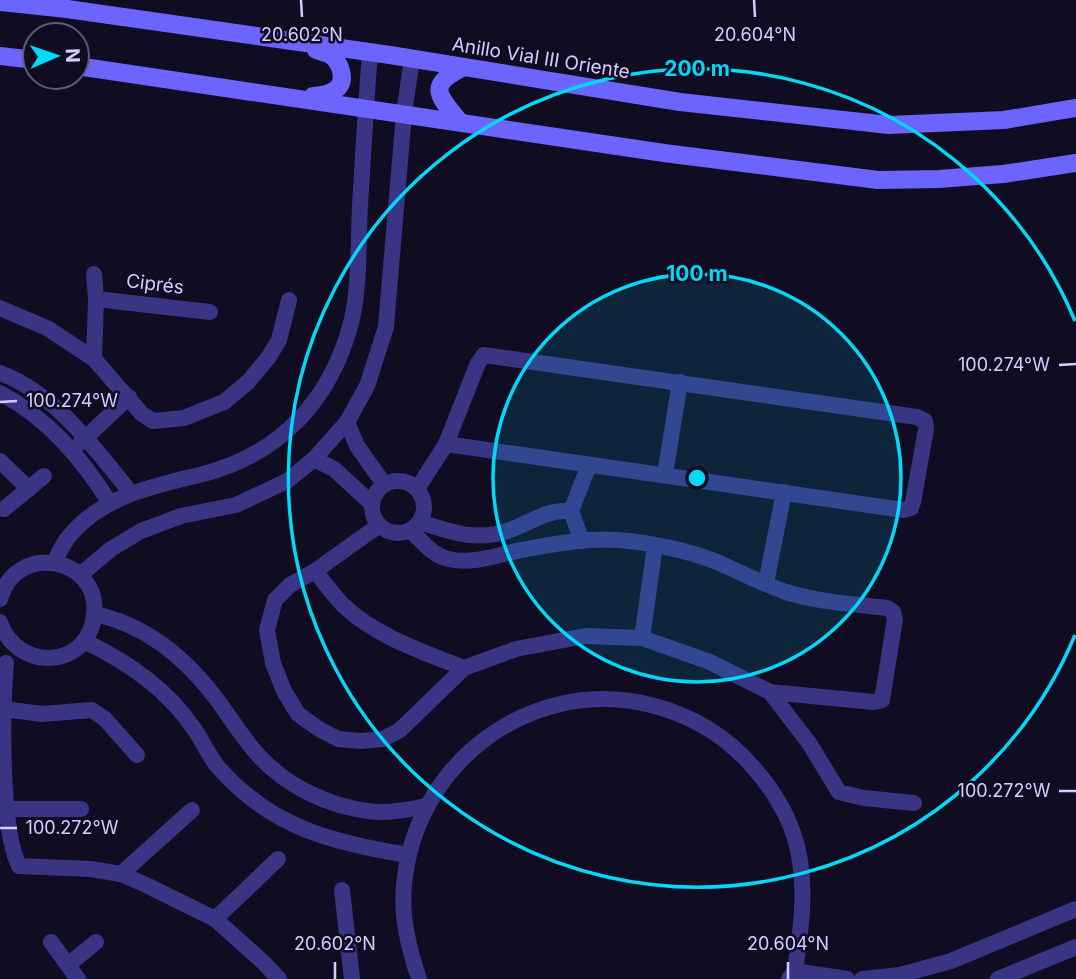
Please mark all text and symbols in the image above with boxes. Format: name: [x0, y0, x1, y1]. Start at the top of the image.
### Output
north arrow: [21, 21, 91, 91]
text: 20.602°N: [261, 24, 343, 45]
text: 20.604°N: [714, 24, 796, 45]
street label: Anillo Vial III Oriente: [450, 33, 632, 83]
text: N: [61, 48, 84, 63]
text: 200 m: [664, 56, 730, 81]
text: 100 m: [666, 261, 728, 286]
street label: Ciprés: [125, 269, 185, 299]
text: 100.274°W: [958, 354, 1050, 375]
text: 100.274°W: [26, 390, 118, 411]
centre of rings: [685, 466, 709, 490]
text: 100.272°W: [958, 780, 1051, 801]
text: 100.272°W: [26, 817, 119, 838]
text: 20.602°N: [294, 933, 376, 954]
text: 20.604°N: [747, 933, 829, 954]

